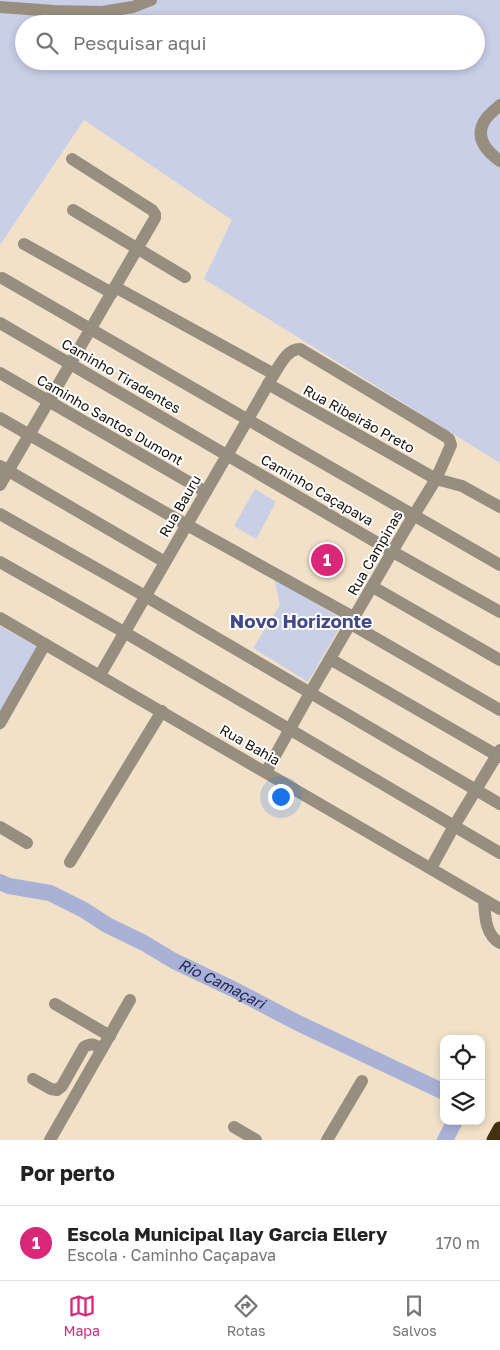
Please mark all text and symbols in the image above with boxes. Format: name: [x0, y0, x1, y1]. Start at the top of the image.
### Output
search box: [15, 15, 485, 70]
icon: search: [33, 29, 61, 57]
text: Pesquisar aqui: [73, 31, 207, 54]
street label: Caminho Tiradentes: [59, 335, 184, 417]
street label: Caminho Santos Dumont: [34, 371, 186, 468]
street label: Rua Ribeirão Preto: [301, 381, 418, 456]
street label: Caminho Caçapava: [258, 450, 377, 529]
street label: Rua Bauru: [155, 472, 204, 540]
street label: Rua Campinas: [343, 507, 406, 598]
pin: 1: [311, 541, 343, 579]
district label: Novo Horizonte: [230, 609, 372, 632]
street label: Rua Bahia: [217, 721, 283, 769]
your location: [268, 784, 294, 810]
water label: Rio Camaçari: [176, 955, 270, 1013]
map controls: [440, 1035, 485, 1125]
button: locate: [440, 1035, 485, 1080]
button: layers: [440, 1080, 485, 1125]
text: Por perto: [20, 1160, 115, 1186]
text: Escola Municipal Ilay Garcia Ellery: [67, 1222, 388, 1245]
text: 1: [32, 1233, 40, 1253]
text: 170 m: [436, 1233, 480, 1253]
text: Escola · Caminho Caçapava: [67, 1245, 276, 1265]
tab: Mapa: [63, 1292, 100, 1339]
tab: Rotas: [227, 1292, 265, 1339]
tab: Salvos: [392, 1292, 437, 1339]

